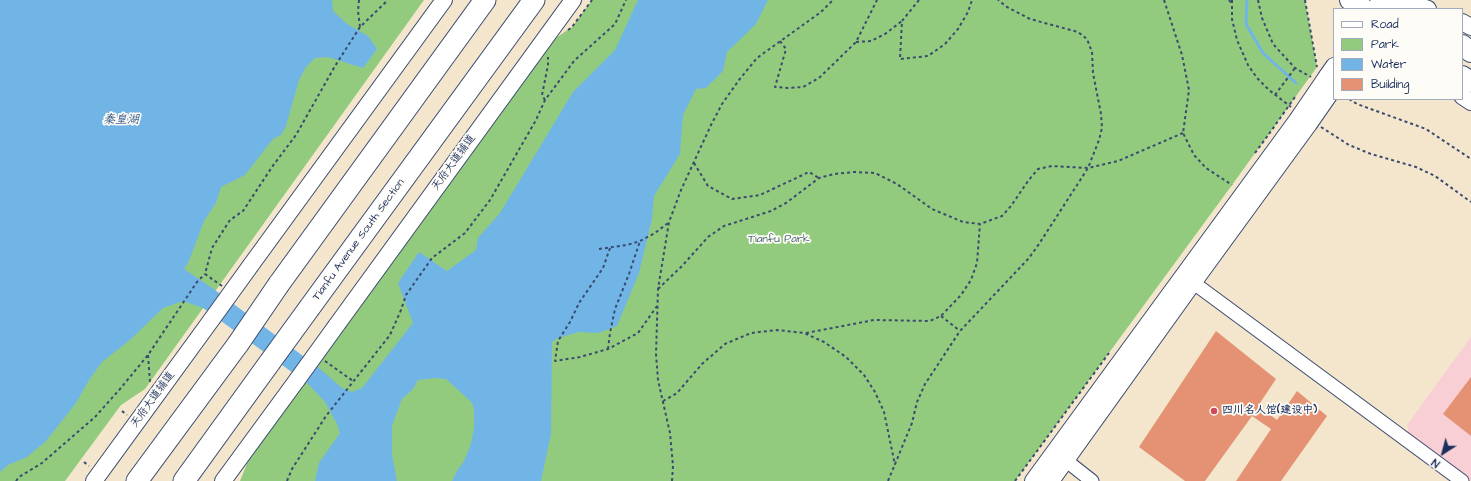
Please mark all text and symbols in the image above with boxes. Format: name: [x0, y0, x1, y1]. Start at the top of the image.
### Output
legend: [1333, 8, 1463, 100]
text: Road: [1371, 16, 1399, 33]
text: Park: [1371, 36, 1399, 53]
text: Water: [1371, 56, 1406, 73]
text: Building: [1371, 76, 1409, 93]
water label: 秦皇湖: [103, 113, 139, 127]
street label: 天府大道辅道: [429, 132, 479, 194]
street label: Tianfu Avenue South Section: [310, 177, 408, 303]
park label: Tianfu Park: [748, 233, 810, 247]
street label: 天府大道辅道: [128, 369, 178, 431]
place label: 四川名人馆(建设中): [1222, 404, 1317, 418]
marker: 四川名人馆(建设中): [1209, 406, 1219, 416]
north arrow: [1423, 433, 1463, 473]
text: N: [1428, 455, 1443, 471]

